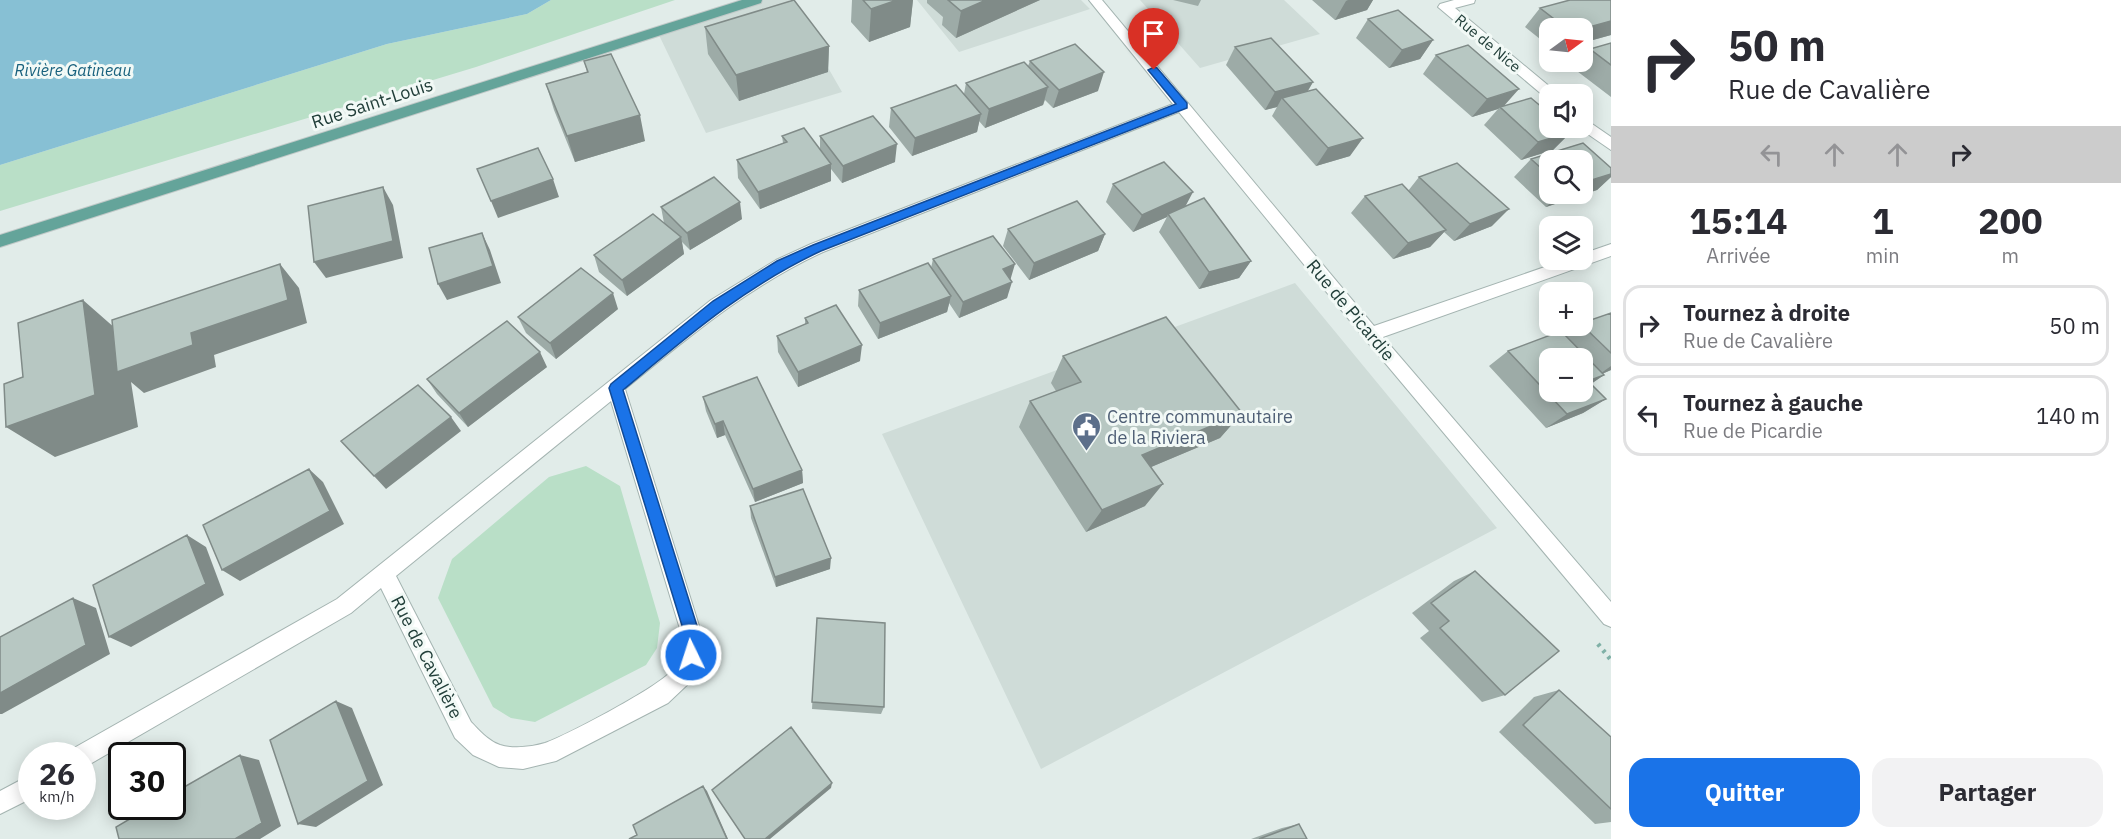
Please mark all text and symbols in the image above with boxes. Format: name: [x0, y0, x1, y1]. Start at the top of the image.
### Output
pin: [1128, 8, 1179, 70]
street label: Rue de Nice: [1451, 10, 1525, 76]
icon: arrive: [1137, 17, 1170, 50]
north arrow: [1539, 18, 1593, 72]
map controls: [1539, 18, 1593, 402]
text: 50 m: [1728, 18, 1826, 73]
icon: right: [1629, 24, 1707, 102]
water label: Rivière Gatineau: [15, 60, 131, 80]
text: Rue de Cavalière: [1728, 71, 1931, 106]
street label: Rue Saint-Louis: [308, 73, 436, 133]
button: sound: [1539, 84, 1593, 138]
icon: left: [1755, 138, 1788, 171]
icon: ahead: [1818, 138, 1851, 171]
icon: ahead: [1881, 138, 1914, 171]
icon: right: [1944, 138, 1977, 171]
button: search: [1539, 150, 1593, 204]
text: 15:14: [1689, 197, 1788, 244]
text: 1: [1872, 197, 1894, 244]
text: 200: [1978, 197, 2043, 244]
button: layers: [1539, 216, 1593, 270]
text: Arrivée: [1706, 242, 1770, 269]
text: min: [1866, 242, 1900, 269]
text: m: [2002, 242, 2019, 269]
street label: Rue de Picardie: [1302, 254, 1400, 366]
button: +: [1539, 282, 1593, 336]
text: Tournez à droite: [1683, 298, 1850, 327]
icon: right: [1632, 309, 1665, 342]
text: 50 m: [2049, 311, 2100, 340]
text: Rue de Cavalière: [1683, 327, 1833, 354]
button: −: [1539, 348, 1593, 402]
text: Tournez à gauche: [1683, 388, 1863, 417]
icon: left: [1632, 399, 1665, 432]
text: 140 m: [2036, 401, 2100, 430]
place label: Centre communautaire de la Riviera: [1107, 405, 1293, 449]
public building icon: Centre communautaire de la Riviera: [1070, 410, 1102, 452]
text: Rue de Picardie: [1683, 417, 1823, 444]
street label: Rue de Cavalière: [386, 592, 468, 722]
position arrow: [659, 623, 723, 687]
speed limit sign: 30: [108, 742, 186, 820]
text: 26: [39, 754, 75, 793]
button: Quitter: [1629, 758, 1860, 827]
button: Partager: [1872, 758, 2103, 827]
text: km/h: [39, 787, 75, 806]

